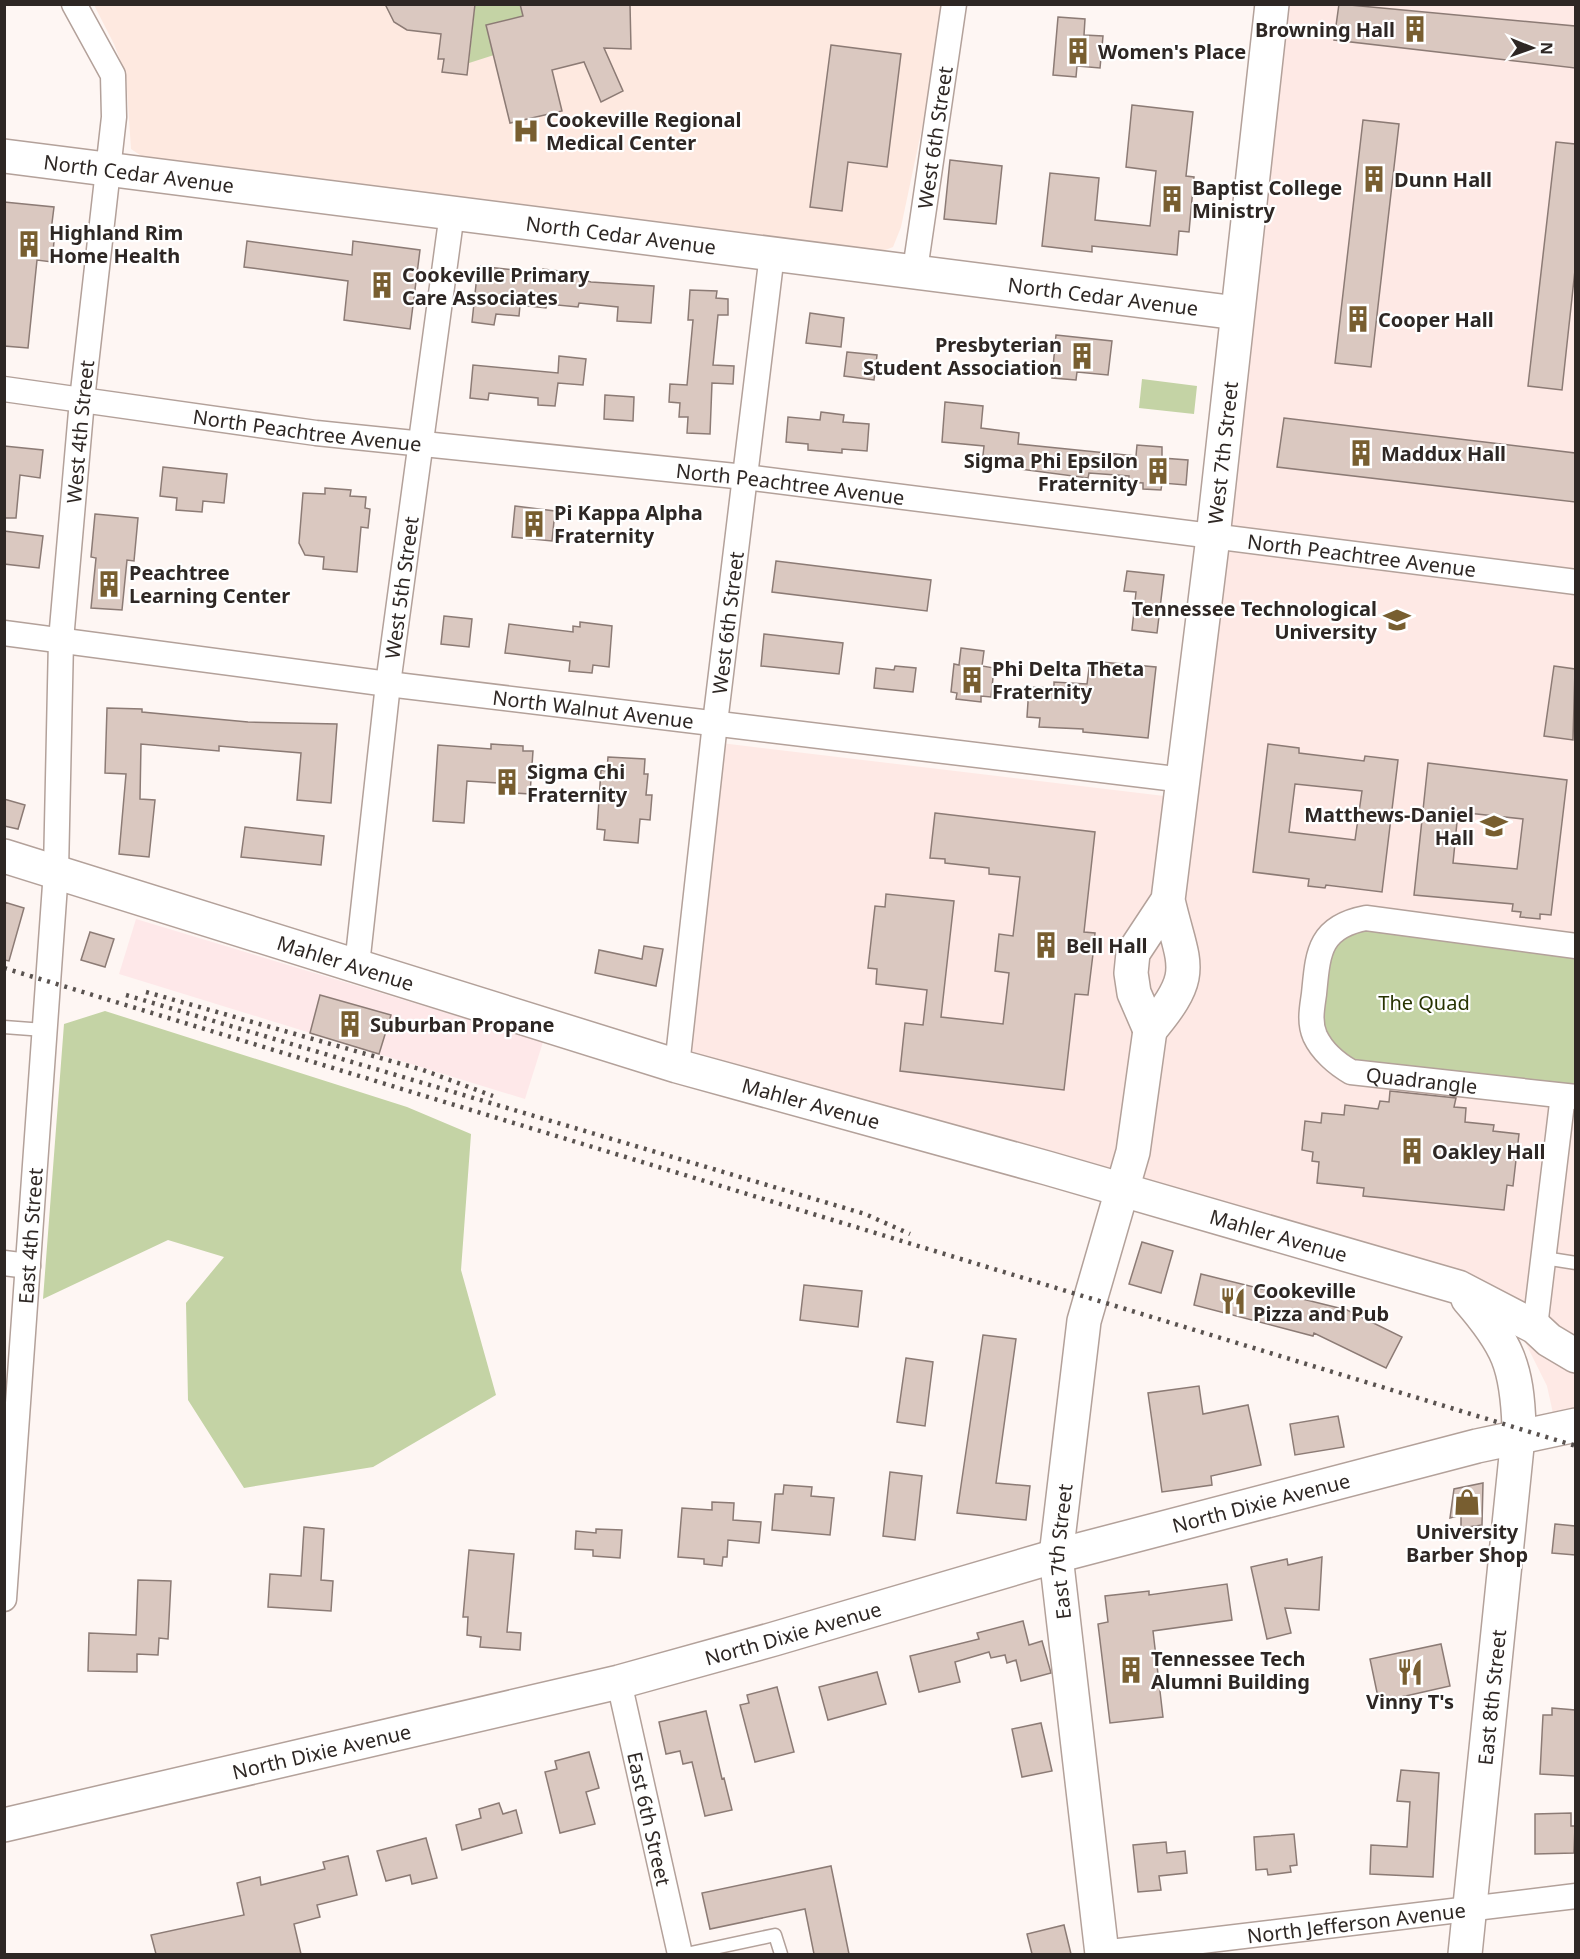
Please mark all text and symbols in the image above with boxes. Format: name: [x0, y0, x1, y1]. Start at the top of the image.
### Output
building icon: Browning Hall: [1400, 14, 1430, 44]
place label: Browning Hall: [1255, 16, 1395, 43]
north arrow: [1502, 18, 1562, 78]
building icon: Women's Place: [1063, 36, 1093, 66]
place label: Women's Place: [1098, 38, 1246, 65]
text: N: [1536, 42, 1558, 55]
street label: West 6th Street: [911, 64, 958, 210]
place label: Cookeville Regional Medical Center: [546, 106, 741, 156]
hospital icon: Cookeville Regional Medical Center: [511, 116, 541, 146]
street label: North Cedar Avenue: [42, 148, 236, 199]
building icon: Dunn Hall: [1359, 164, 1389, 194]
place label: Dunn Hall: [1394, 166, 1492, 193]
place label: Baptist College Ministry: [1192, 174, 1342, 224]
building icon: Baptist College Ministry: [1157, 184, 1187, 214]
street label: North Cedar Avenue: [524, 209, 718, 260]
place label: Highland Rim Home Health: [49, 219, 183, 269]
building icon: Highland Rim Home Health: [14, 229, 44, 259]
place label: Cookeville Primary Care Associates: [402, 261, 590, 311]
building icon: Cookeville Primary Care Associates: [367, 270, 397, 300]
street label: North Cedar Avenue: [1006, 270, 1200, 321]
building icon: Cooper Hall: [1343, 304, 1373, 334]
place label: Cooper Hall: [1378, 306, 1494, 333]
place label: Presbyterian Student Association: [863, 331, 1062, 381]
building icon: Presbyterian Student Association: [1067, 341, 1097, 371]
street label: West 4th Street: [60, 359, 100, 504]
street label: West 7th Street: [1201, 380, 1244, 526]
street label: North Peachtree Avenue: [191, 402, 423, 457]
building icon: Maddux Hall: [1346, 438, 1376, 468]
place label: Maddux Hall: [1381, 440, 1506, 467]
place label: Sigma Phi Epsilon Fraternity: [964, 447, 1139, 497]
street label: North Peachtree Avenue: [675, 456, 906, 511]
building icon: Sigma Phi Epsilon Fraternity: [1143, 456, 1173, 486]
place label: Pi Kappa Alpha Fraternity: [554, 499, 703, 549]
building icon: Pi Kappa Alpha Fraternity: [519, 509, 549, 539]
street label: West 5th Street: [378, 515, 424, 661]
street label: North Peachtree Avenue: [1246, 527, 1478, 583]
street label: West 6th Street: [705, 550, 749, 696]
place label: Peachtree Learning Center: [129, 559, 290, 609]
building icon: Peachtree Learning Center: [94, 569, 124, 599]
place label: Tennessee Technological University: [1132, 595, 1378, 645]
school or university icon: Tennessee Technological University: [1382, 605, 1412, 635]
place label: Phi Delta Theta Fraternity: [992, 655, 1144, 705]
building icon: Phi Delta Theta Fraternity: [957, 665, 987, 695]
street label: North Walnut Avenue: [491, 683, 695, 734]
place label: Sigma Chi Fraternity: [527, 758, 628, 808]
building icon: Sigma Chi Fraternity: [492, 767, 522, 797]
place label: Matthews-Daniel Hall: [1304, 801, 1474, 851]
school or university icon: Matthews-Daniel Hall: [1479, 811, 1509, 841]
street label: Mahler Avenue: [274, 929, 418, 997]
building icon: Bell Hall: [1031, 930, 1061, 960]
place label: Bell Hall: [1066, 932, 1148, 959]
park label: The Quad: [1378, 989, 1470, 1016]
building icon: Suburban Propane: [335, 1009, 365, 1039]
place label: Suburban Propane: [370, 1011, 554, 1038]
street label: Quadrangle: [1365, 1060, 1479, 1099]
street label: Mahler Avenue: [739, 1071, 883, 1135]
building icon: Oakley Hall: [1397, 1136, 1427, 1166]
place label: Oakley Hall: [1432, 1138, 1546, 1165]
street label: East 4th Street: [12, 1167, 48, 1305]
street label: Mahler Avenue: [1207, 1202, 1351, 1268]
place label: Cookeville Pizza and Pub: [1253, 1277, 1389, 1327]
restaurant icon: Cookeville Pizza and Pub: [1218, 1286, 1248, 1316]
street label: North Dixie Avenue: [1169, 1466, 1353, 1539]
street label: East 7th Street: [1042, 1482, 1078, 1621]
shop icon: University Barber Shop: [1452, 1487, 1482, 1517]
place label: University Barber Shop: [1406, 1518, 1528, 1568]
street label: North Dixie Avenue: [701, 1595, 884, 1671]
street label: East 8th Street: [1471, 1628, 1512, 1767]
place label: Tennessee Tech Alumni Building: [1151, 1645, 1310, 1695]
building icon: Tennessee Tech Alumni Building: [1116, 1655, 1146, 1685]
restaurant icon: Vinny T's: [1395, 1657, 1425, 1687]
place label: Vinny T's: [1366, 1688, 1454, 1715]
street label: North Dixie Avenue: [230, 1717, 414, 1785]
street label: East 6th Street: [622, 1749, 678, 1888]
street label: North Jefferson Avenue: [1245, 1896, 1467, 1949]

